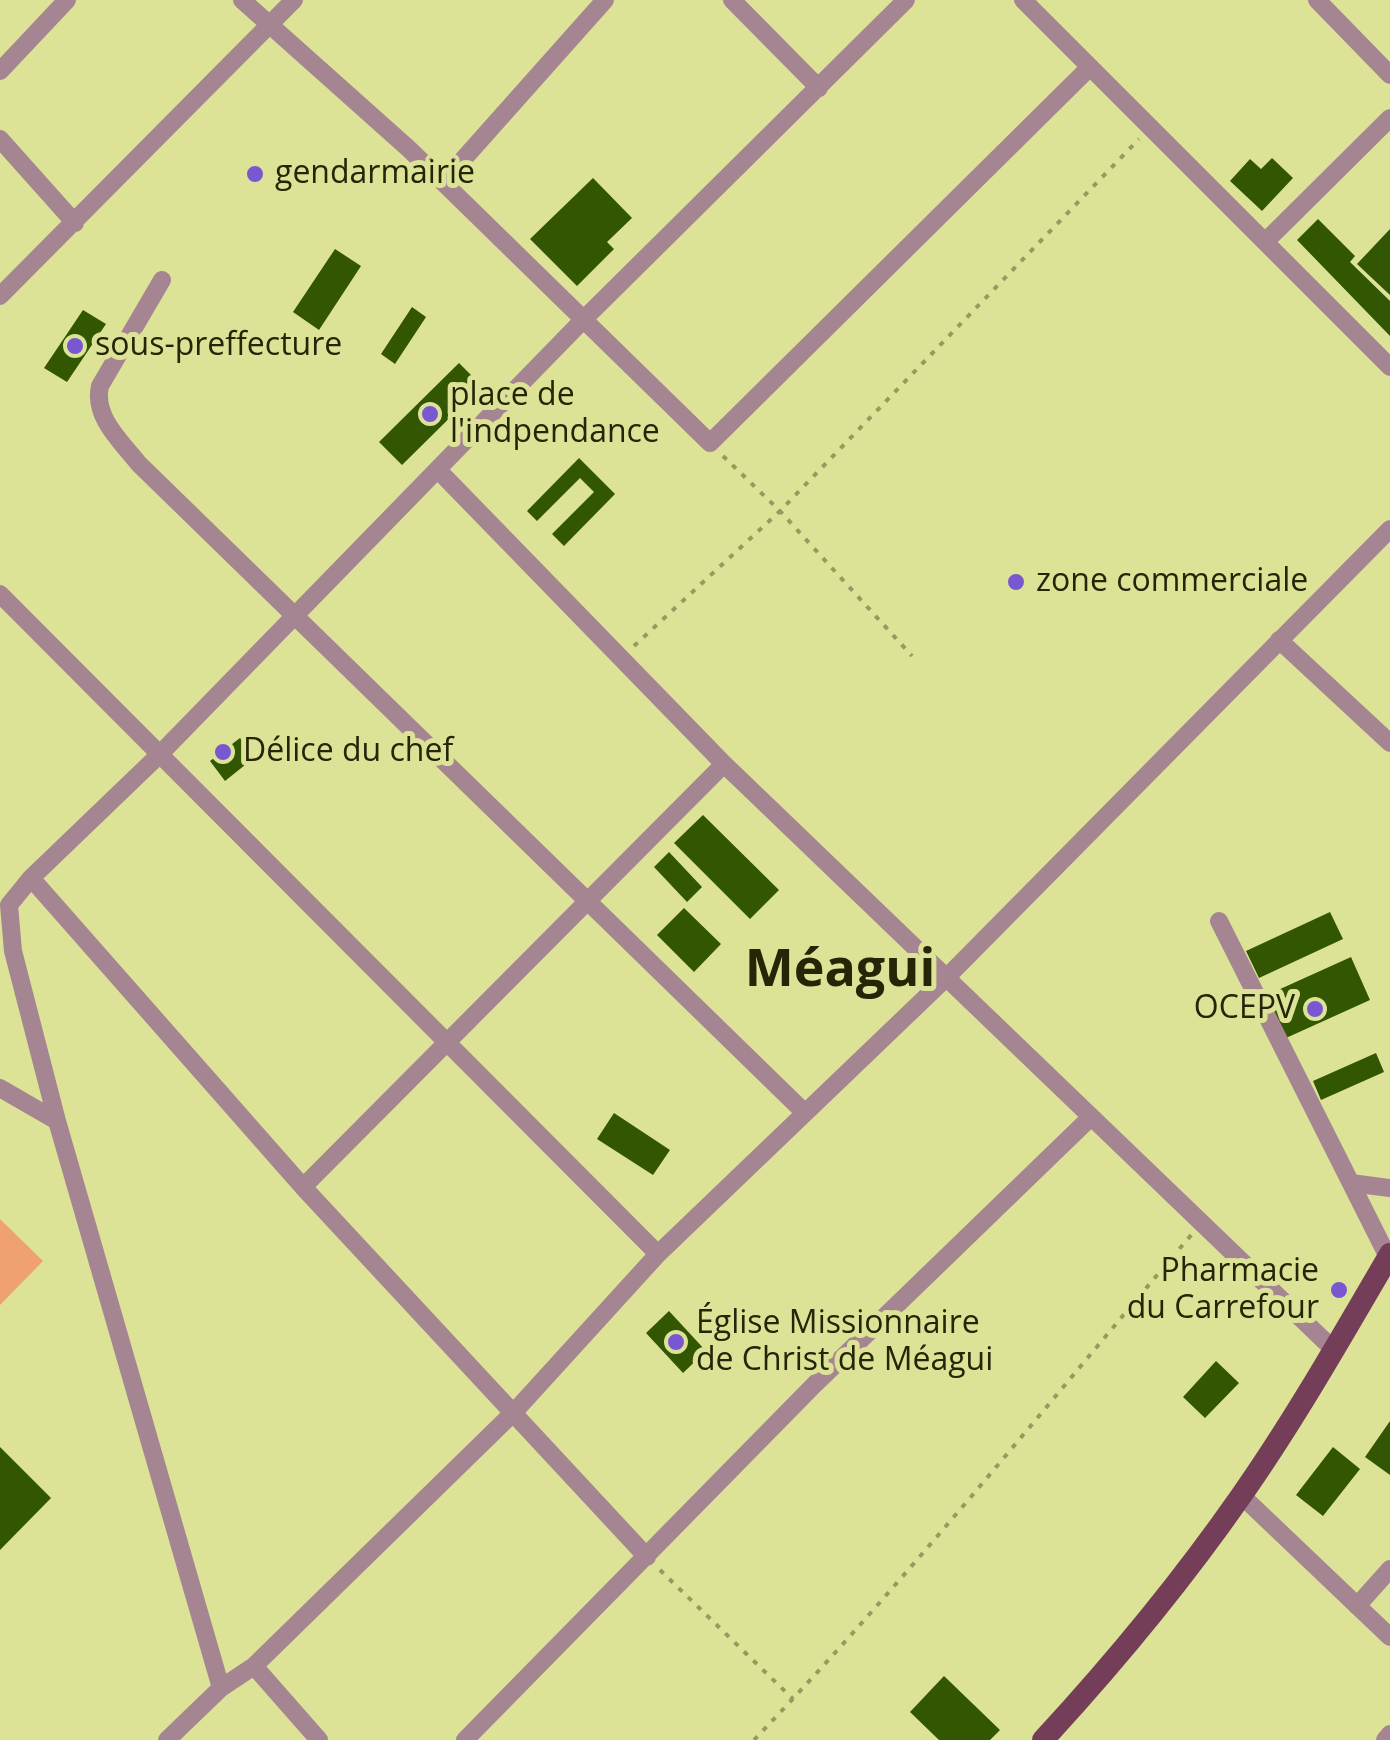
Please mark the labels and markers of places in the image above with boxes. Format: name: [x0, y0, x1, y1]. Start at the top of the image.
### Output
place label: gendarmairie: [275, 155, 475, 193]
marker: gendarmairie: [244, 163, 266, 185]
place label: sous-preffecture: [95, 327, 342, 365]
marker: sous-preffecture: [64, 335, 86, 357]
place label: place de l'indpendance: [450, 377, 660, 452]
marker: place de l'indpendance: [419, 403, 441, 425]
place label: zone commerciale: [1036, 563, 1308, 601]
marker: zone commerciale: [1005, 571, 1027, 593]
place label: Délice du chef: [243, 733, 453, 771]
marker: Délice du chef: [212, 741, 234, 763]
place label: OCEPV: [1194, 990, 1295, 1028]
marker: OCEPV: [1304, 998, 1326, 1020]
place label: Pharmacie du Carrefour: [1127, 1253, 1319, 1328]
marker: Pharmacie du Carrefour: [1328, 1279, 1350, 1301]
place label: Église Missionnaire de Christ de Méagui: [696, 1305, 993, 1380]
marker: Église Missionnaire de Christ de Méagui: [665, 1331, 687, 1353]

